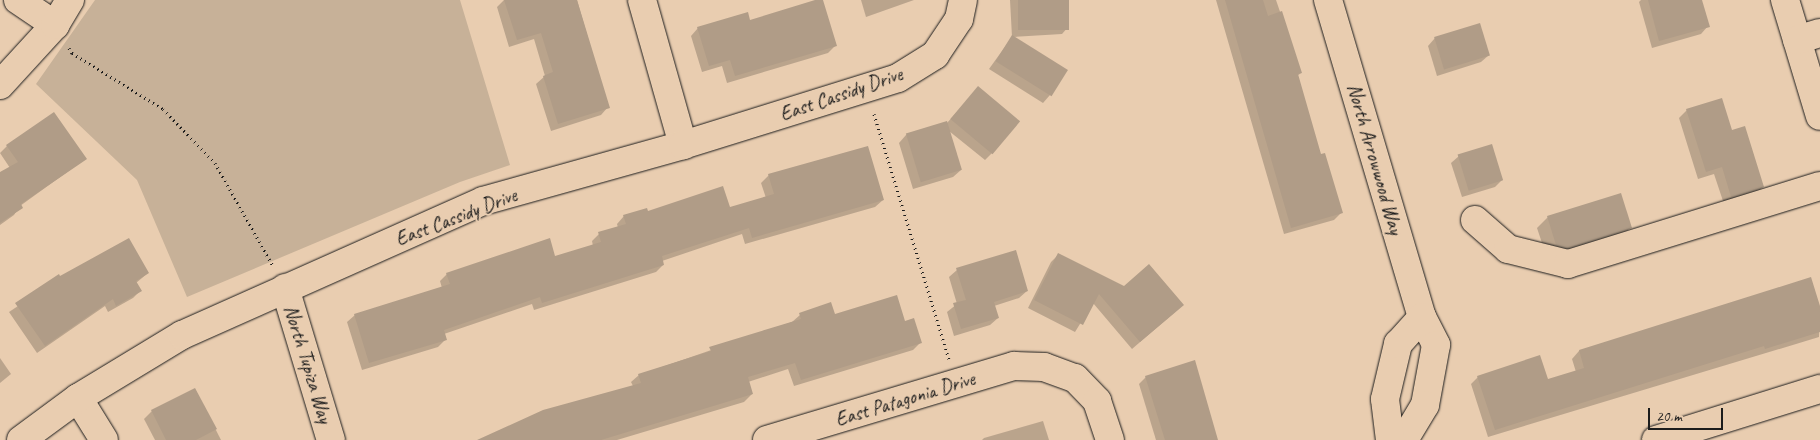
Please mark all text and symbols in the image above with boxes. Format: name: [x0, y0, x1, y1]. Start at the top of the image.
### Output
street label: East Cassidy Drive: [776, 62, 906, 126]
street label: North Arrowwood Way: [1342, 81, 1408, 237]
street label: East Cassidy Drive: [392, 183, 520, 251]
street label: North Tupiza Way: [279, 302, 337, 426]
street label: East Patagonia Drive: [832, 366, 978, 432]
scale bar: [1650, 398, 1725, 430]
text: 20 m: [1656, 407, 1682, 426]

